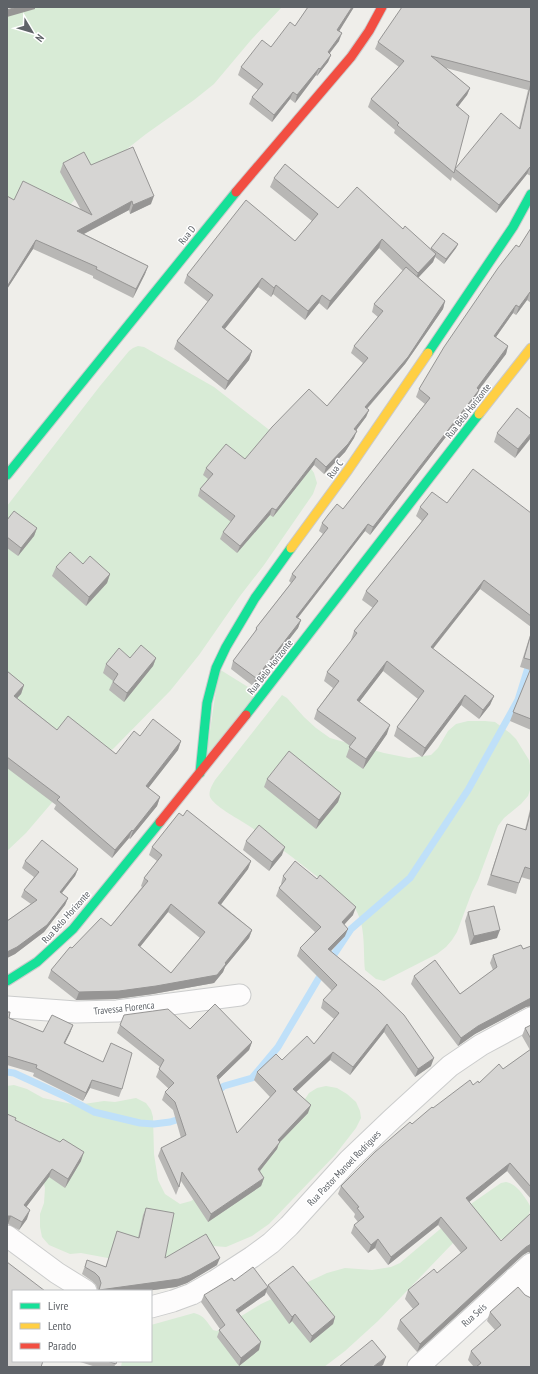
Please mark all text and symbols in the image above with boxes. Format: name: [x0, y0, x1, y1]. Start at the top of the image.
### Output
north arrow: [12, 12, 52, 52]
text: N: [33, 32, 47, 45]
street label: Rua D: [175, 223, 199, 247]
street label: Rua Belo Horizonte: [442, 381, 494, 441]
street label: Rua C: [324, 457, 346, 481]
street label: Rua Belo Horizonte: [244, 637, 296, 697]
street label: Rua Belo Horizonte: [39, 888, 93, 946]
street label: Travessa Florenca: [93, 998, 155, 1018]
street label: Rua Pastor Manoel Rodrigues: [304, 1127, 384, 1209]
legend: [12, 1290, 152, 1362]
text: Livre: [48, 1298, 69, 1313]
street label: Rua Seis: [459, 1300, 490, 1330]
text: Lento: [48, 1318, 71, 1333]
text: Parado: [48, 1338, 76, 1353]

